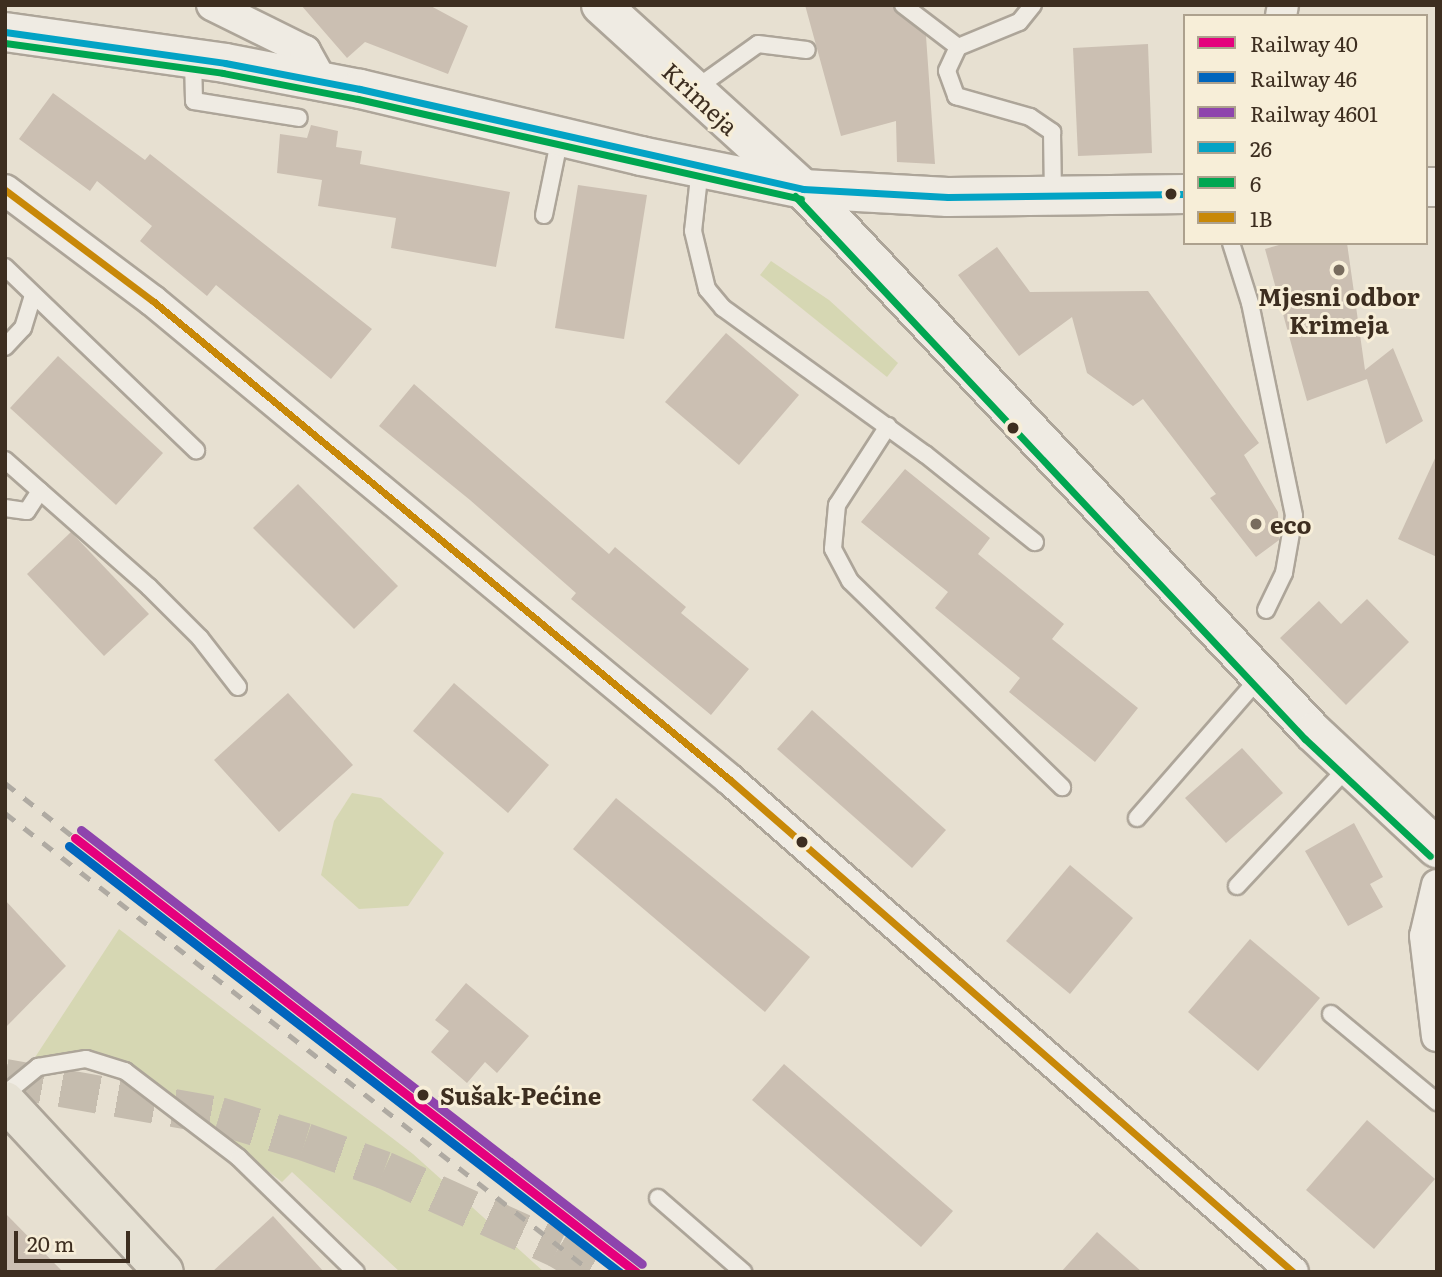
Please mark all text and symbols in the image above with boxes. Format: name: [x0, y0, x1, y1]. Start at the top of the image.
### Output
legend: [1183, 14, 1428, 245]
text: Railway 40: [1250, 27, 1358, 58]
street label: Krimeja: [657, 56, 745, 140]
text: Railway 46: [1250, 62, 1357, 93]
text: Railway 4601: [1250, 97, 1378, 128]
text: 26: [1250, 132, 1272, 163]
text: 6: [1250, 167, 1261, 198]
unlabelled marker: [1164, 187, 1178, 201]
text: 1B: [1250, 202, 1272, 233]
marker: Mjesni odbor Krimeja: [1331, 262, 1347, 278]
place label: Mjesni odbor Krimeja: [1258, 282, 1420, 338]
unlabelled marker: [1006, 421, 1020, 435]
place label: eco: [1270, 510, 1312, 538]
marker: eco: [1248, 516, 1264, 532]
unlabelled marker: [795, 835, 809, 849]
place label: Sušak-Pećine: [440, 1081, 601, 1109]
marker: Sušak-Pećine: [412, 1084, 434, 1106]
scale bar: [18, 1218, 133, 1262]
text: 20 m: [27, 1227, 74, 1258]

